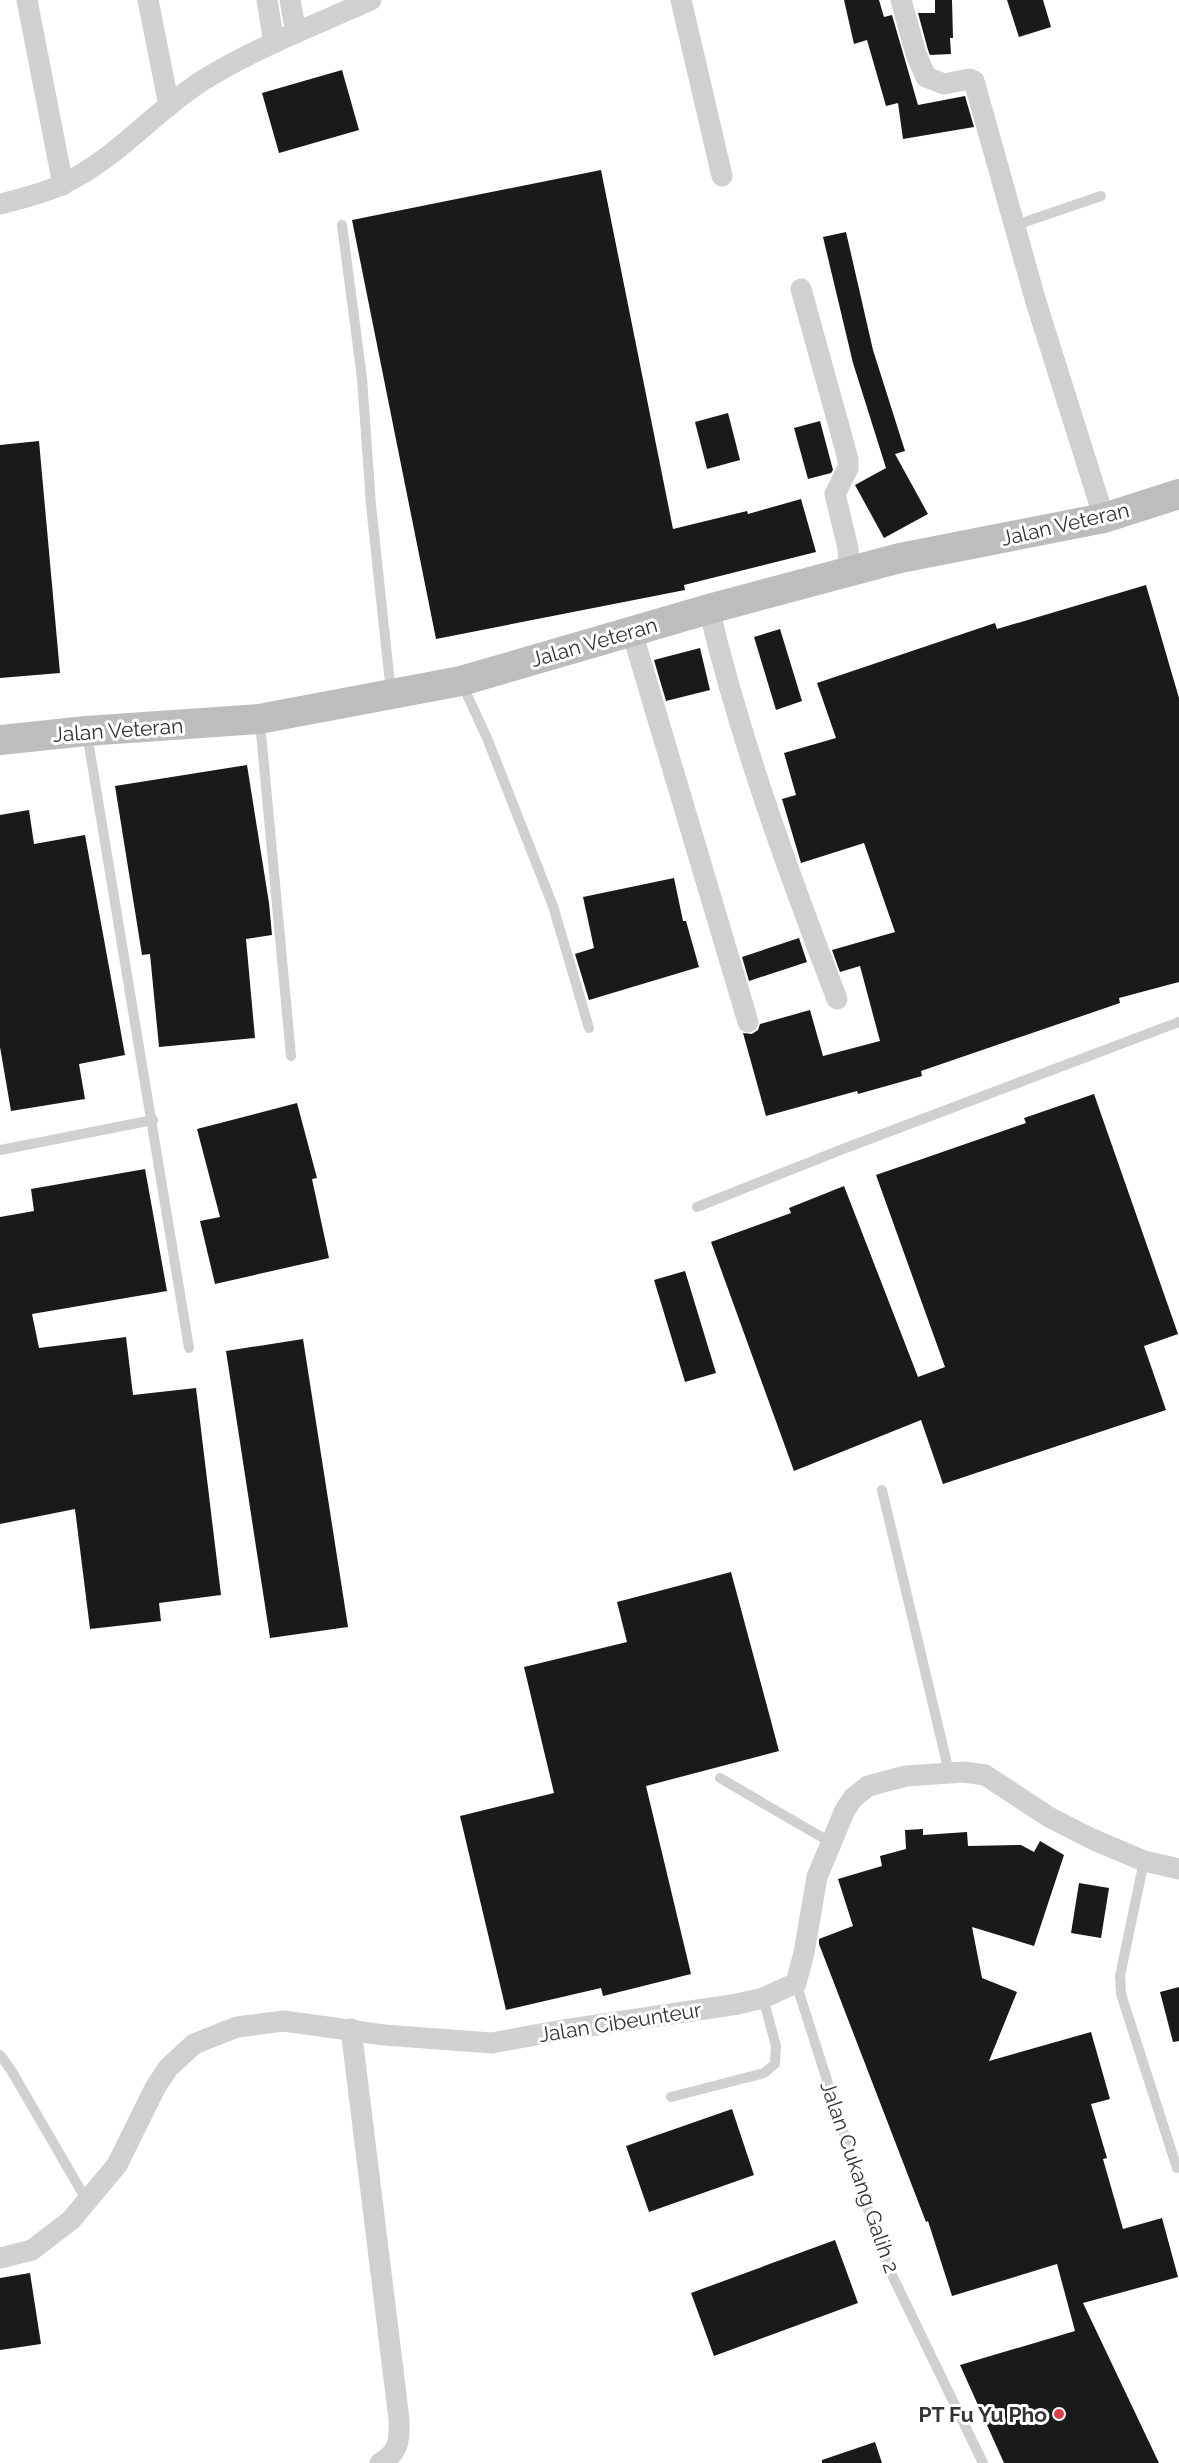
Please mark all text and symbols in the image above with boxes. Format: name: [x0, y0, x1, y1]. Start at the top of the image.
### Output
street label: Jalan Veteran: [999, 497, 1131, 551]
street label: Jalan Veteran: [528, 612, 660, 672]
street label: Jalan Veteran: [52, 713, 184, 747]
street label: Jalan Cibeunteur: [537, 1997, 704, 2047]
street label: Jalan Cukang Galih 2: [815, 2078, 905, 2276]
place label: PT Fu Yu Pho: [919, 2402, 1047, 2427]
marker: PT Fu Yu Pho: [1052, 2407, 1066, 2421]

